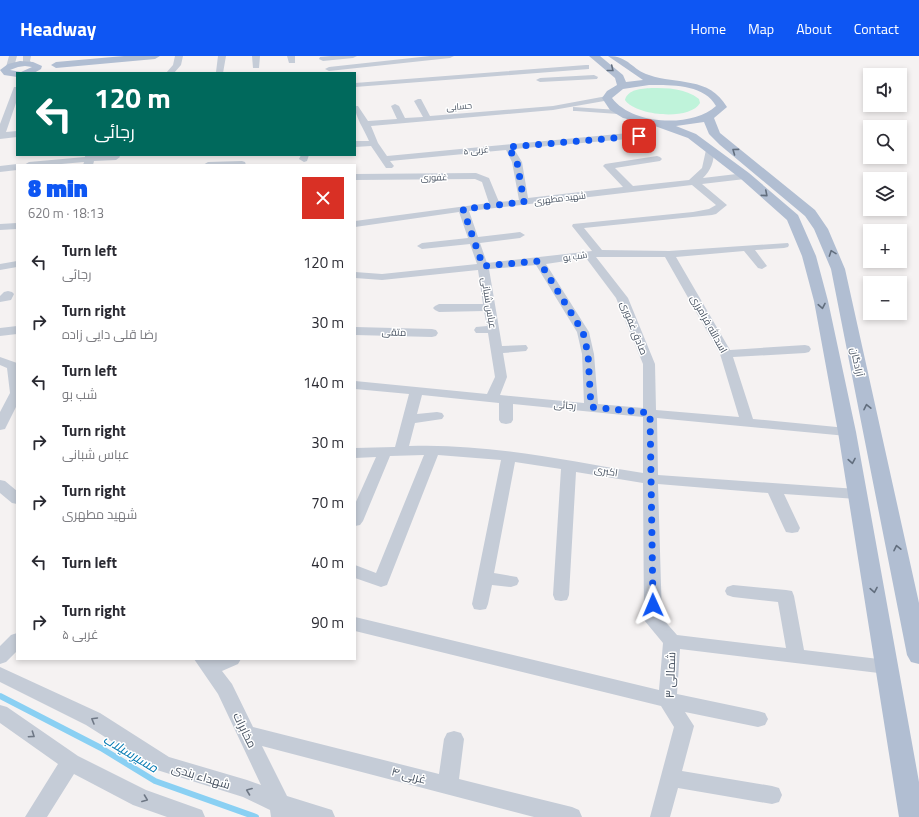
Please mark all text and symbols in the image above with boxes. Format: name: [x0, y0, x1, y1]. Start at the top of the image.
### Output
text: Headway: [20, 14, 96, 43]
text: Home: [691, 18, 726, 39]
text: Map: [748, 18, 774, 39]
text: About: [796, 18, 832, 39]
text: Contact: [854, 18, 899, 39]
one-way arrow: [606, 65, 613, 72]
map controls: [863, 68, 907, 320]
button: sound: [863, 68, 907, 112]
text: 120 m: [94, 76, 171, 119]
icon: left: [28, 88, 80, 140]
street label: حسابی: [446, 98, 472, 114]
text: رجائی: [94, 118, 135, 145]
pin: [622, 119, 656, 153]
button: search: [863, 120, 907, 164]
icon: arrive: [628, 125, 650, 147]
street label: ۵ غربی: [463, 142, 489, 158]
one-way arrow: [732, 149, 739, 156]
text: 8 min: [28, 170, 88, 206]
street label: غفوری: [421, 170, 447, 184]
button: layers: [863, 172, 907, 216]
button: close: [302, 177, 344, 219]
street label: شهید مطهری: [533, 188, 587, 208]
one-way arrow: [760, 189, 768, 196]
text: 620 m · 18:13: [28, 203, 104, 223]
button: +: [863, 224, 907, 268]
text: Turn left: [62, 239, 117, 262]
street label: شب بو: [562, 248, 588, 264]
one-way arrow: [828, 250, 837, 257]
icon: left: [28, 251, 50, 273]
text: 120 m: [303, 251, 344, 274]
text: رجائی: [62, 264, 91, 284]
street label: عباس شبانی: [478, 276, 500, 330]
button: −: [863, 276, 907, 320]
street label: اسدالله فرامرزی: [687, 292, 731, 356]
text: Turn right: [62, 299, 126, 322]
street label: صادق غفوری: [616, 299, 652, 357]
one-way arrow: [818, 303, 826, 309]
icon: right: [28, 311, 50, 333]
text: 30 m: [311, 311, 344, 334]
text: رضا قلی دایی زاده: [62, 324, 157, 344]
street label: متقی: [381, 324, 407, 340]
street label: آزادگان: [847, 346, 867, 378]
text: Turn left: [62, 359, 117, 382]
icon: left: [28, 371, 50, 393]
text: 140 m: [303, 371, 344, 394]
text: شب بو: [62, 384, 97, 404]
street label: رجائی: [553, 397, 577, 413]
one-way arrow: [863, 404, 871, 411]
text: Turn right: [62, 419, 126, 442]
icon: right: [28, 431, 50, 453]
text: 30 m: [311, 431, 344, 454]
text: عباس شبانی: [62, 444, 129, 464]
one-way arrow: [847, 458, 856, 464]
street label: اکبری: [593, 462, 619, 480]
text: Turn right: [62, 479, 126, 502]
icon: right: [28, 491, 50, 513]
text: 70 m: [311, 491, 344, 514]
text: شهید مطهری: [62, 504, 137, 524]
one-way arrow: [893, 545, 901, 551]
icon: left: [28, 551, 50, 573]
text: Turn left: [62, 551, 117, 574]
text: 40 m: [311, 551, 344, 574]
position arrow: [632, 584, 674, 626]
one-way arrow: [869, 586, 877, 593]
text: Turn right: [62, 599, 126, 622]
icon: right: [28, 611, 50, 633]
text: 90 m: [311, 611, 344, 634]
text: ۵ غربی: [62, 624, 99, 644]
street label: ۳ شمالی: [660, 651, 680, 698]
street label: مخابرات: [228, 709, 262, 751]
one-way arrow: [91, 717, 98, 724]
water label: مسیرسیلاب: [100, 729, 163, 778]
one-way arrow: [28, 730, 35, 738]
street label: شهداء بندی: [169, 758, 233, 794]
street label: ۴ غربی: [390, 762, 428, 788]
one-way arrow: [245, 787, 252, 795]
one-way arrow: [142, 795, 149, 803]

